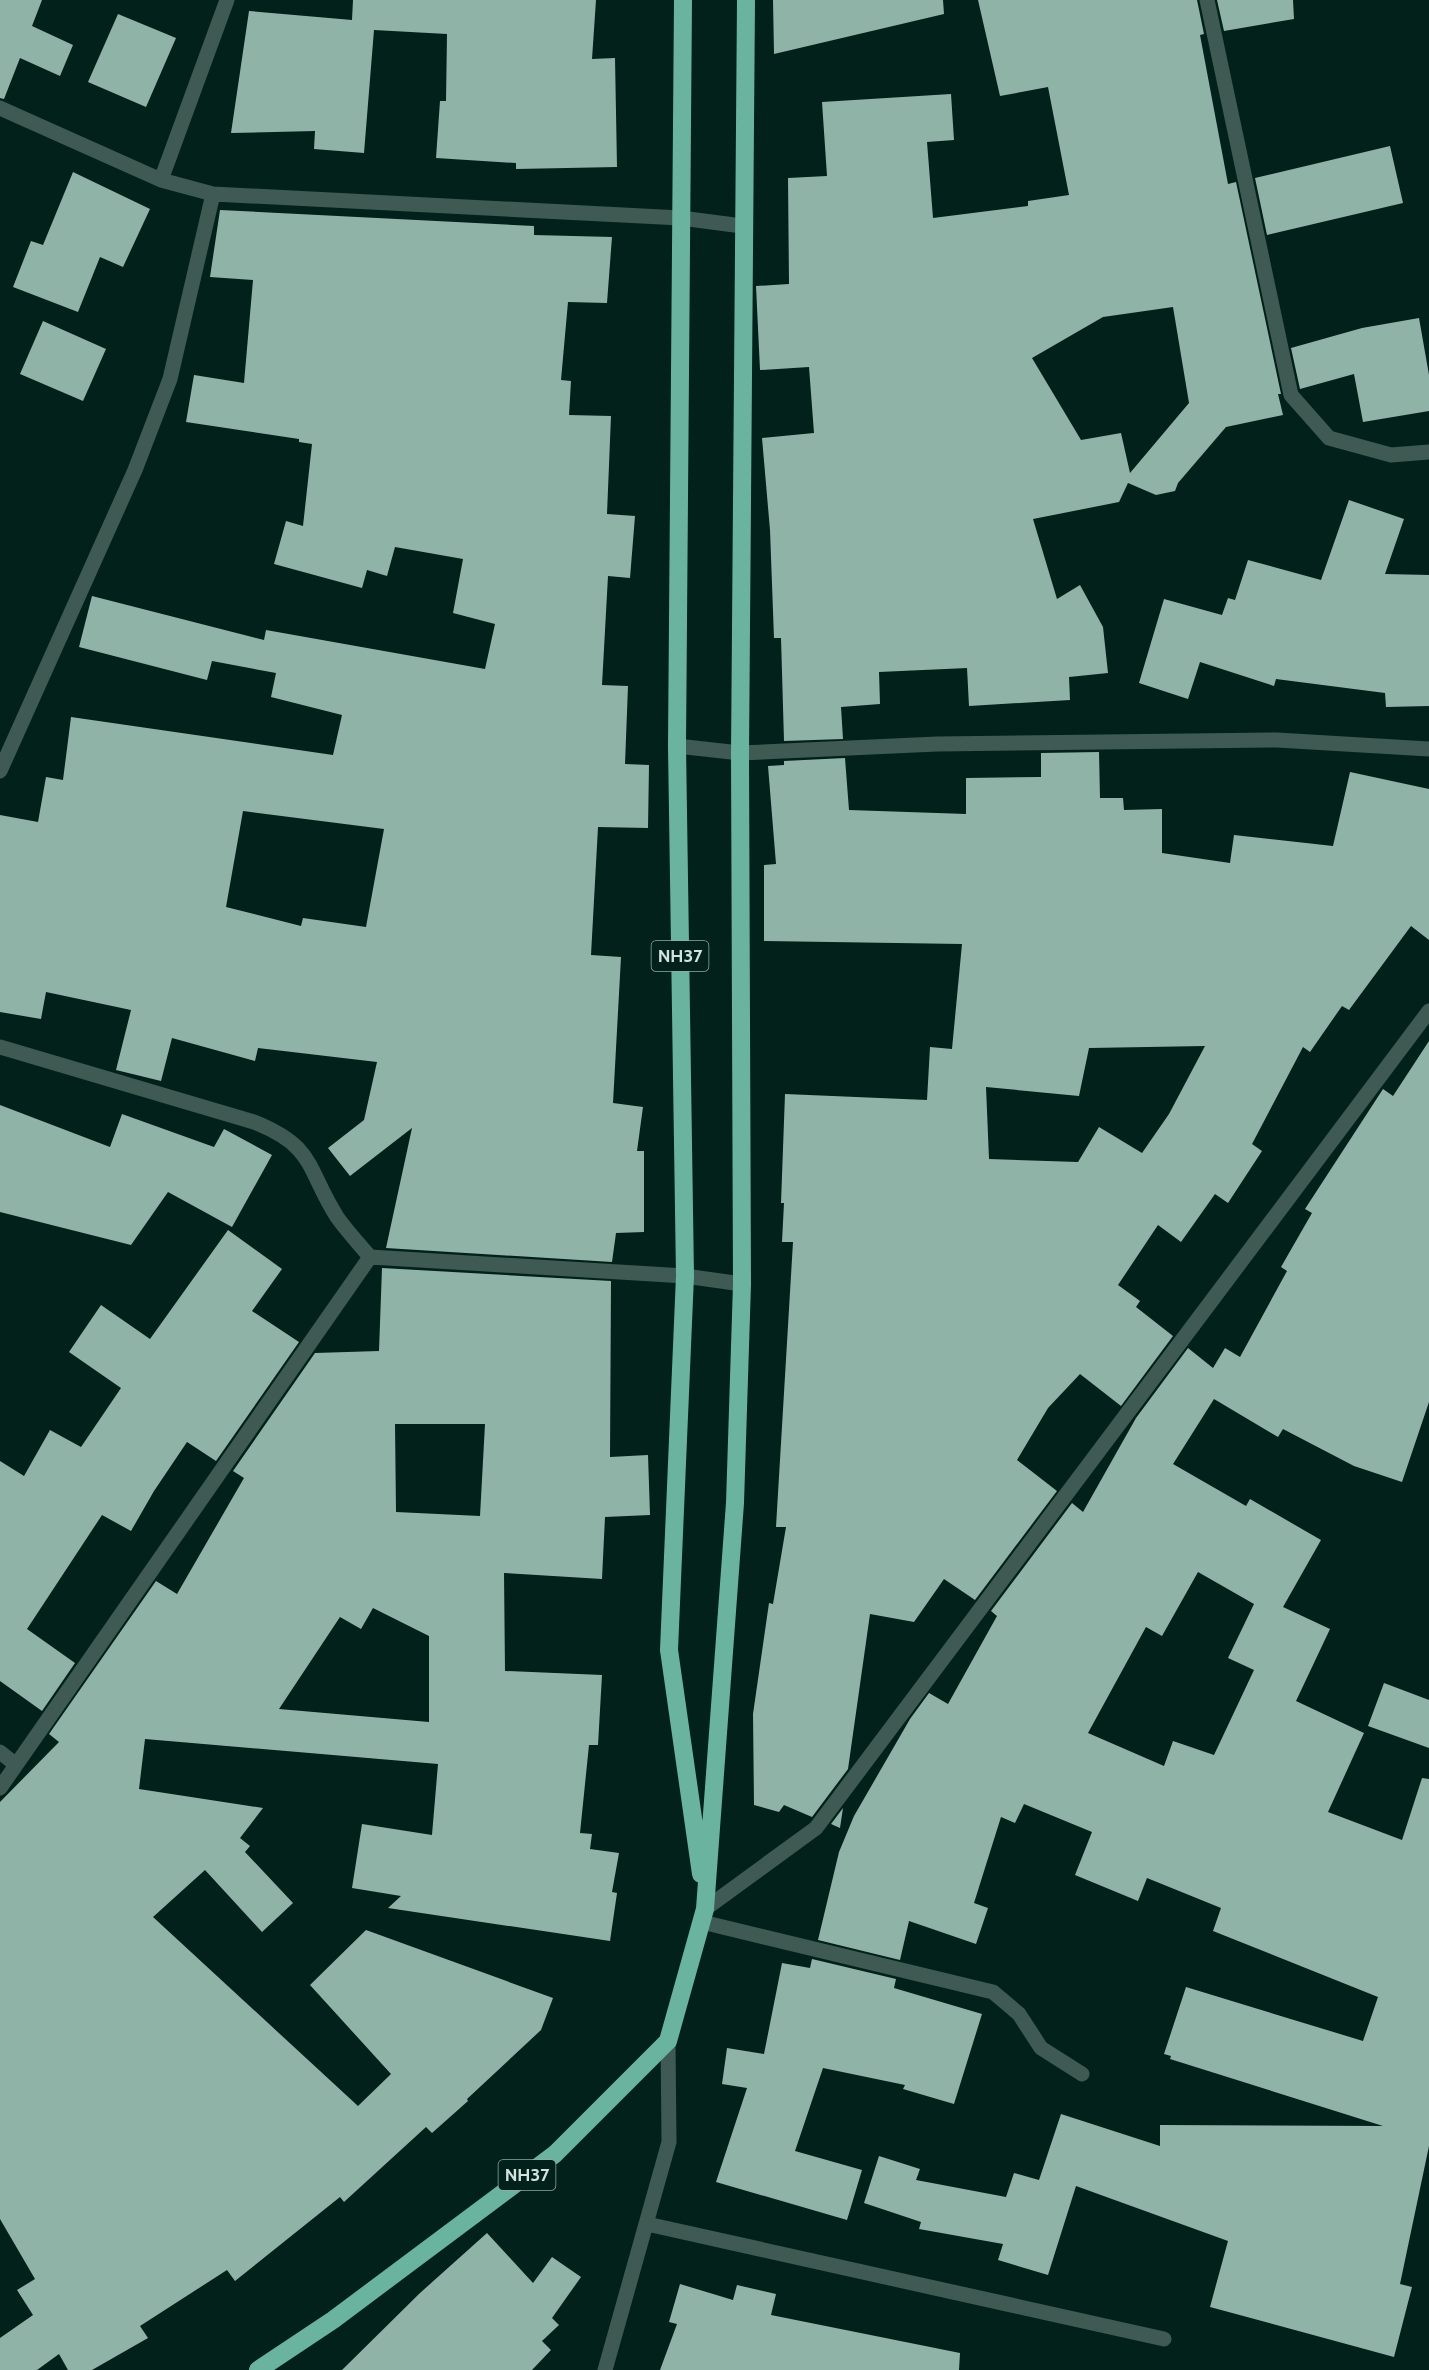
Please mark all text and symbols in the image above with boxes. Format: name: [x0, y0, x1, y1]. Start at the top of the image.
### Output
road number: NH37: [652, 941, 708, 971]
road number: NH37: [498, 2160, 556, 2190]

